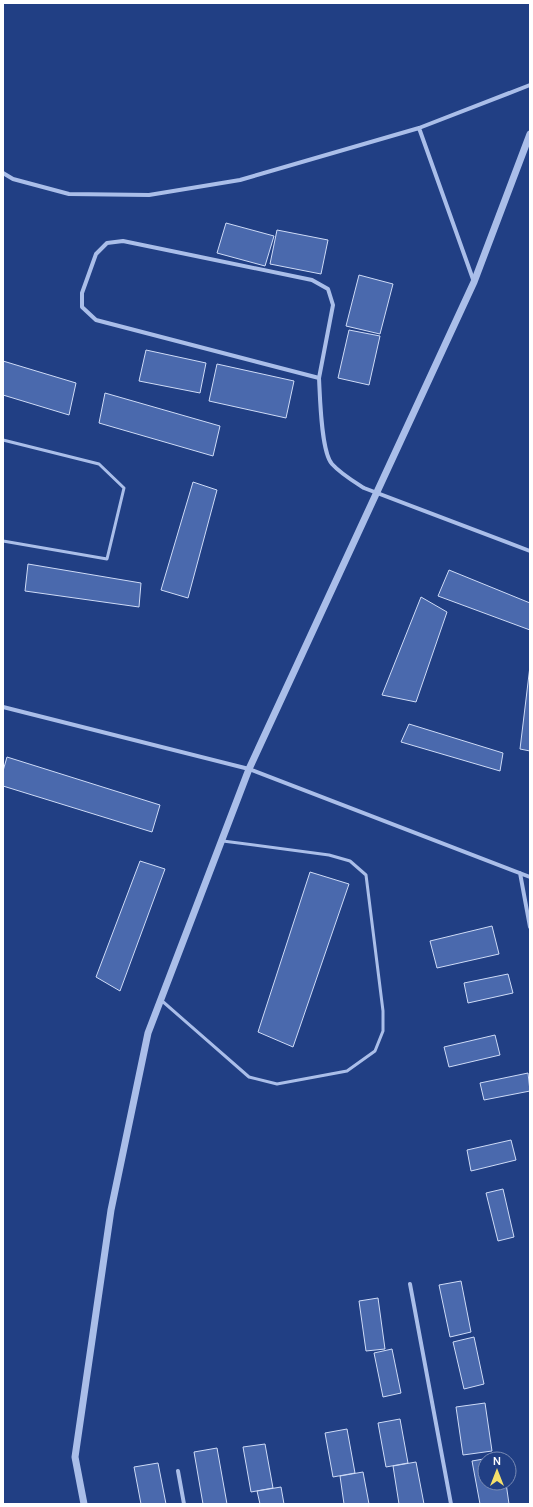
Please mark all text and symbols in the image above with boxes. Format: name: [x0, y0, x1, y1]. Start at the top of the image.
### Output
north arrow: [477, 1451, 517, 1491]
text: N: [493, 1453, 501, 1468]

